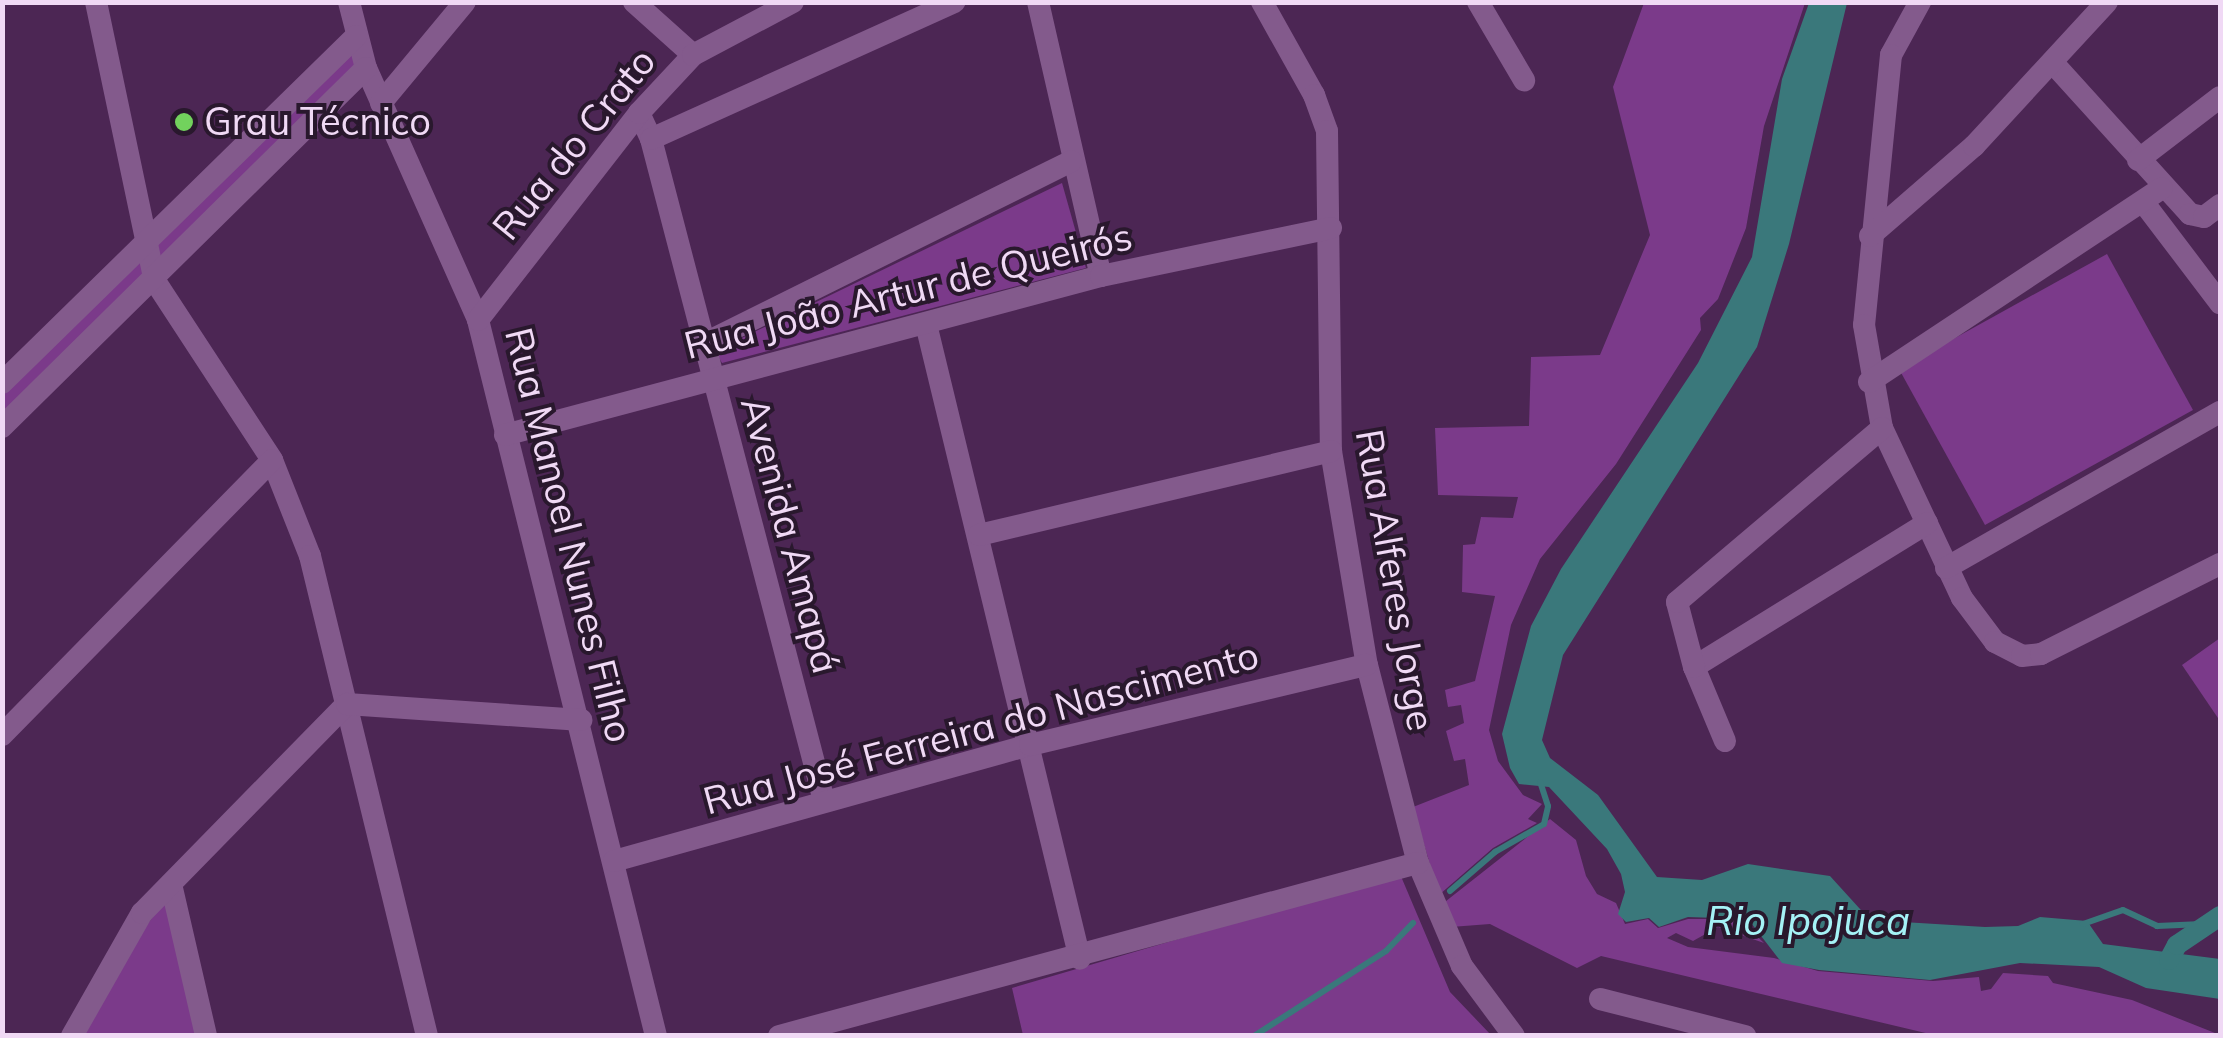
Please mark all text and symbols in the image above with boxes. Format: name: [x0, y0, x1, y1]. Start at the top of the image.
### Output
street label: Rua do Crato: [483, 39, 665, 249]
place label: Grau Técnico: [204, 99, 431, 145]
marker: Grau Técnico: [173, 111, 195, 133]
street label: Rua João Artur de Queirós: [679, 213, 1137, 369]
street label: Rua Manoel Nunes Filho: [495, 323, 643, 747]
street label: Avenida Amapá: [731, 392, 849, 678]
street label: Rua Alferes Jorge: [1346, 426, 1444, 734]
street label: Rua José Ferreira do Nascimento: [699, 632, 1263, 824]
water label: Rio Ipojuca: [1706, 896, 1910, 944]

